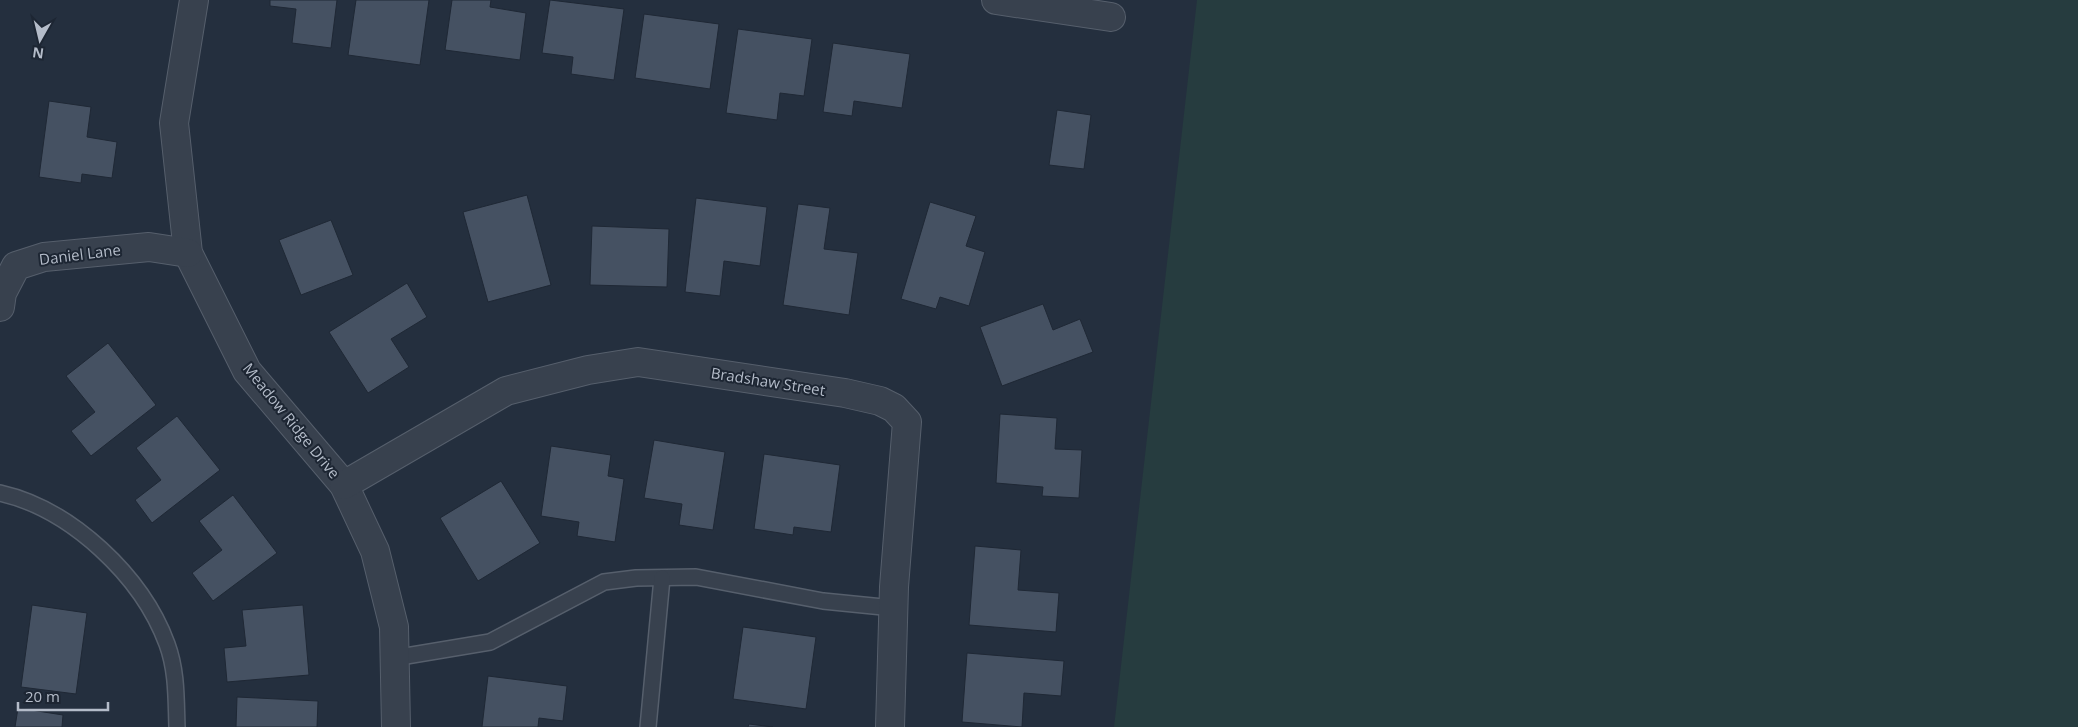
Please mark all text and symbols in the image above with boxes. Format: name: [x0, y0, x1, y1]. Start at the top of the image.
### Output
north arrow: [15, 15, 65, 65]
text: N: [31, 43, 45, 64]
street label: Daniel Lane: [38, 239, 122, 269]
street label: Meadow Ridge Drive: [239, 358, 345, 482]
street label: Bradshaw Street: [710, 362, 827, 400]
scale bar: [18, 680, 108, 712]
text: 20 m: [25, 686, 60, 706]

